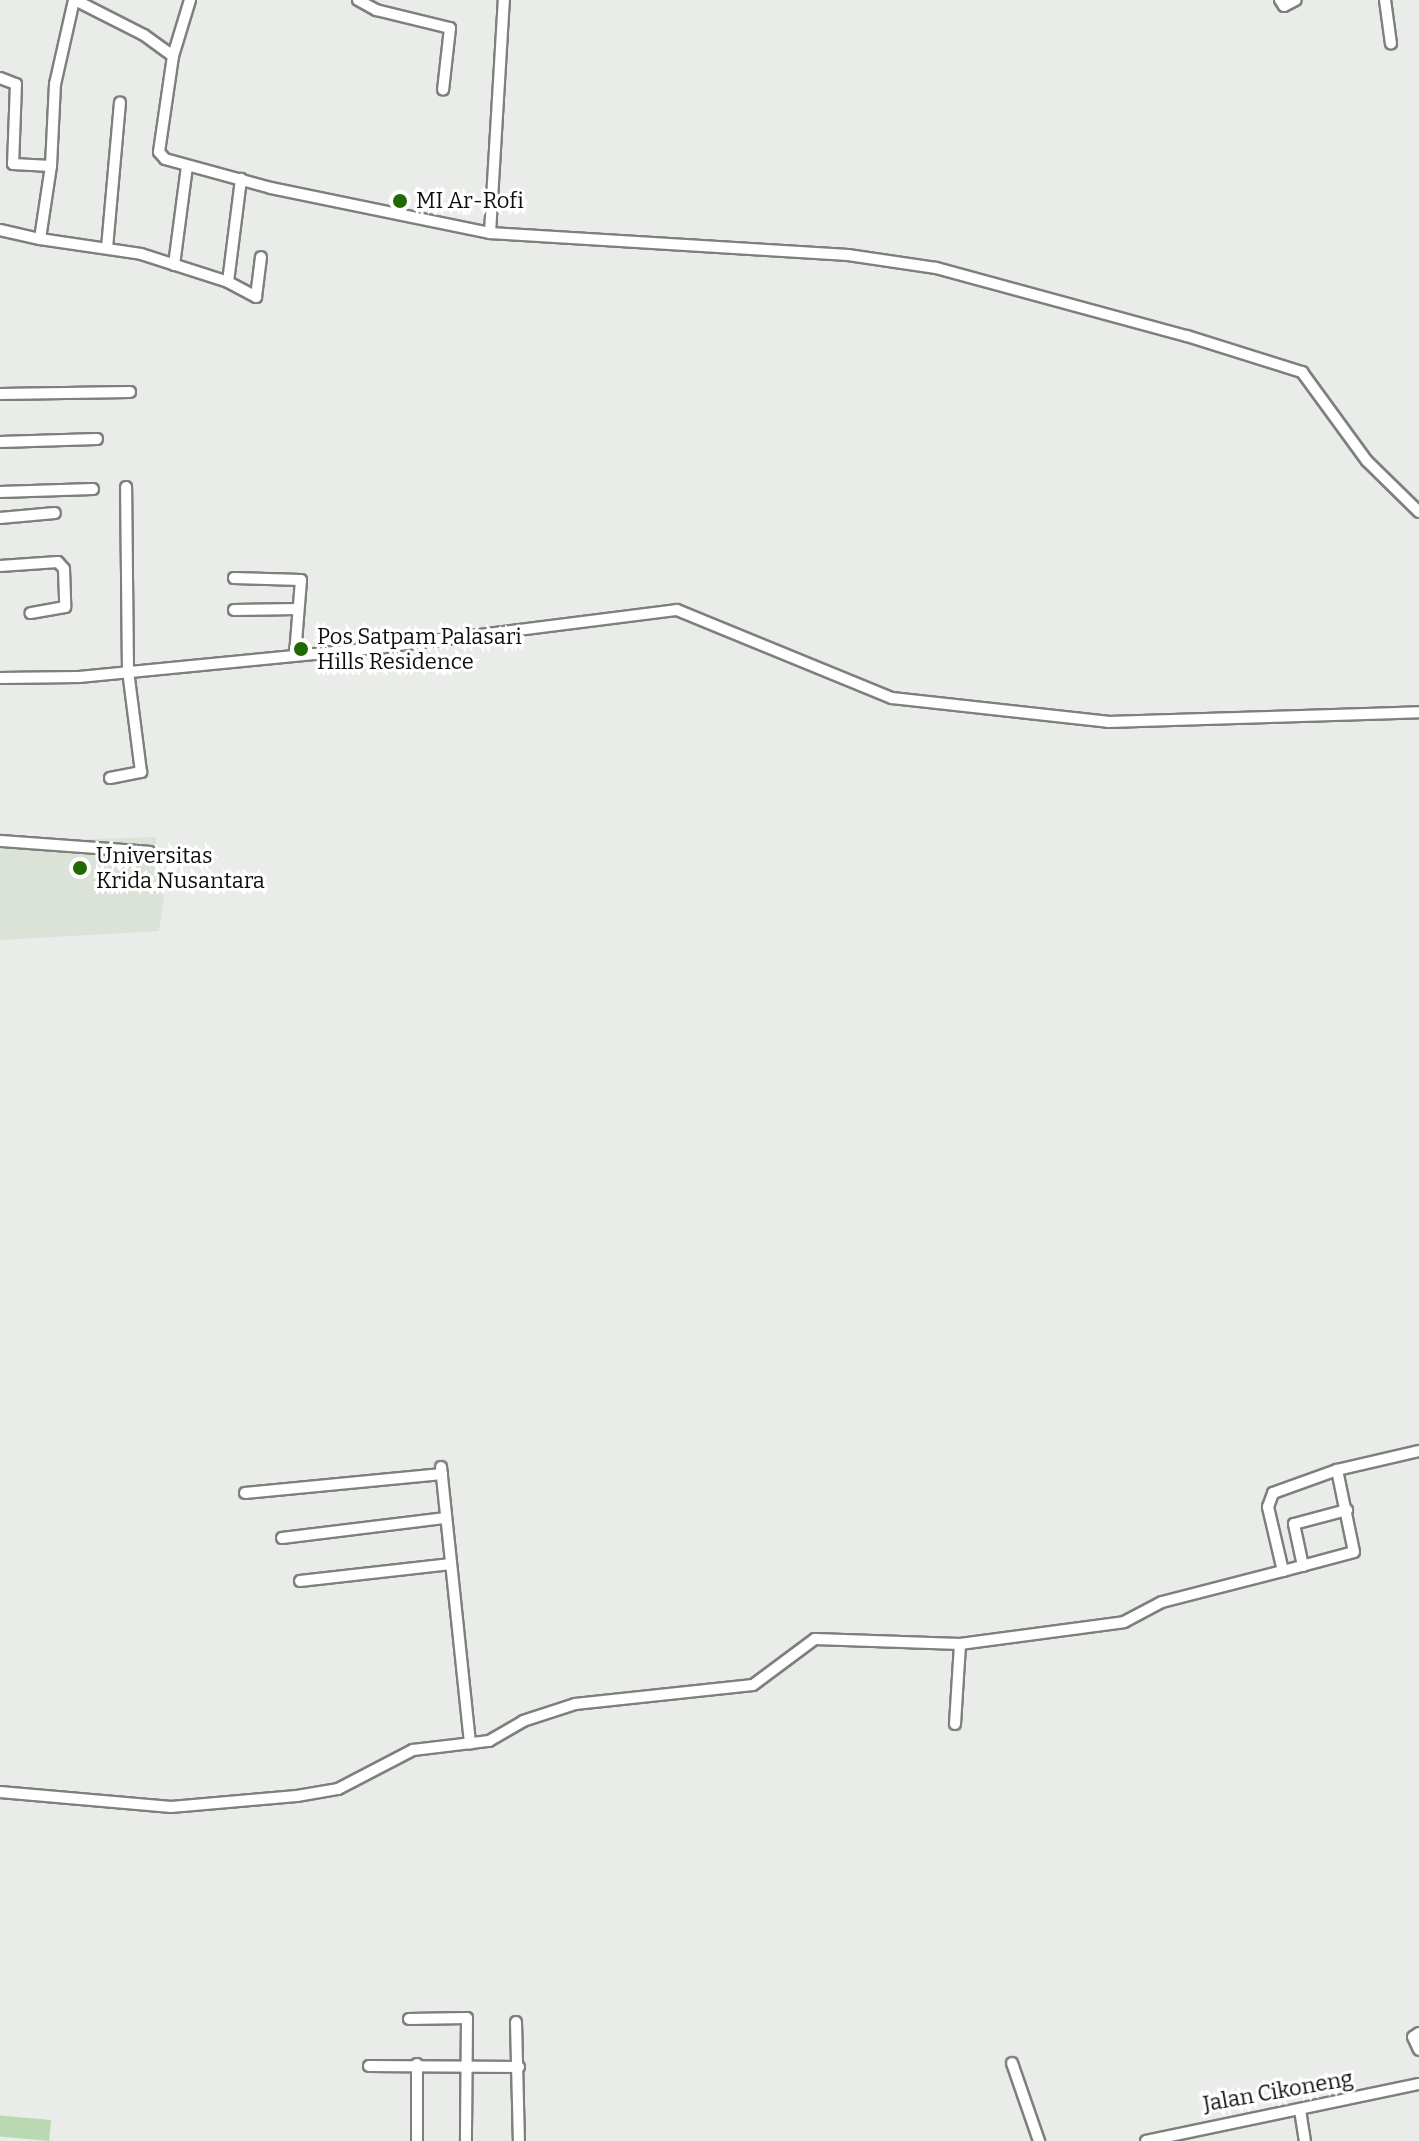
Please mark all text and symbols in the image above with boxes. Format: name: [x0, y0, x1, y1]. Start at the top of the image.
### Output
place label: MI Ar-Rofi: [416, 188, 524, 214]
marker: MI Ar-Rofi: [391, 192, 409, 210]
place label: Pos Satpam Palasari Hills Residence: [317, 623, 522, 674]
marker: Pos Satpam Palasari Hills Residence: [292, 640, 310, 658]
place label: Universitas Krida Nusantara: [96, 842, 265, 894]
marker: Universitas Krida Nusantara: [71, 859, 89, 877]
street label: Jalan Cikoneng: [1201, 2065, 1355, 2117]

